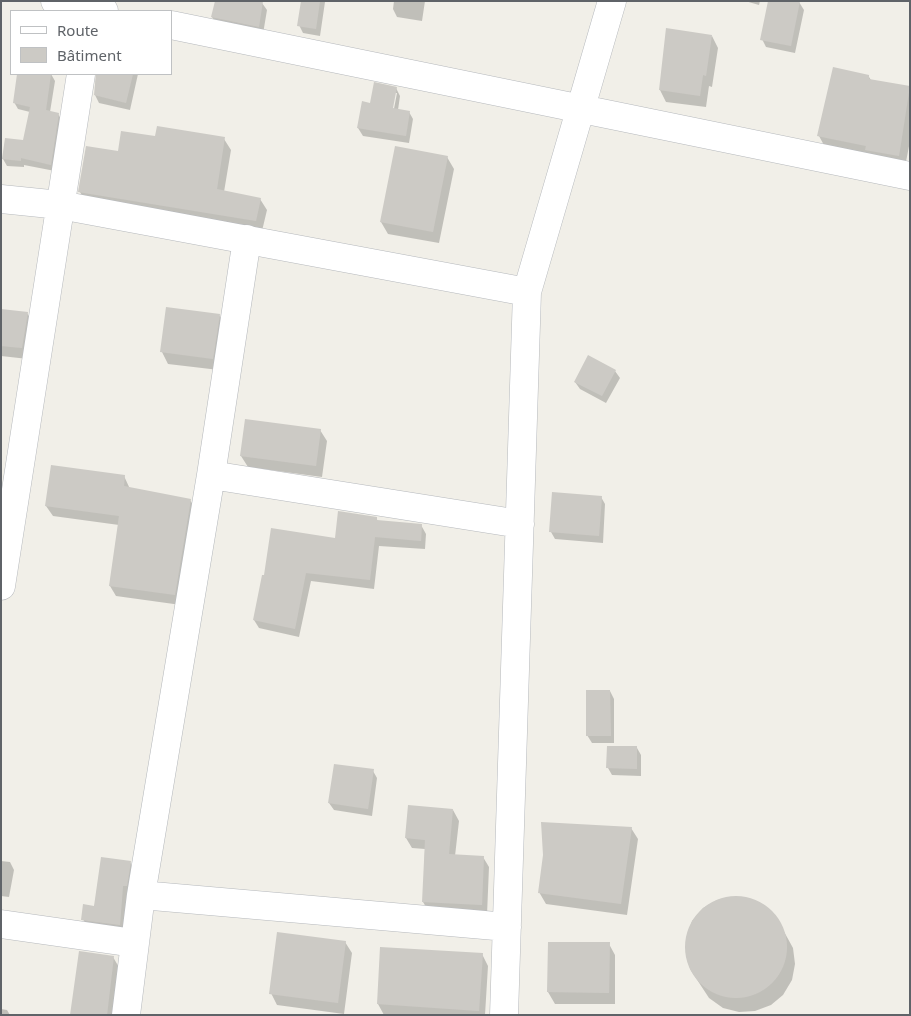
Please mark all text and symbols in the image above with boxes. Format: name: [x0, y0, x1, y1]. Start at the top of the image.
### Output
legend: [10, 10, 172, 75]
text: Route: [57, 20, 99, 40]
text: Bâtiment: [57, 45, 122, 65]

